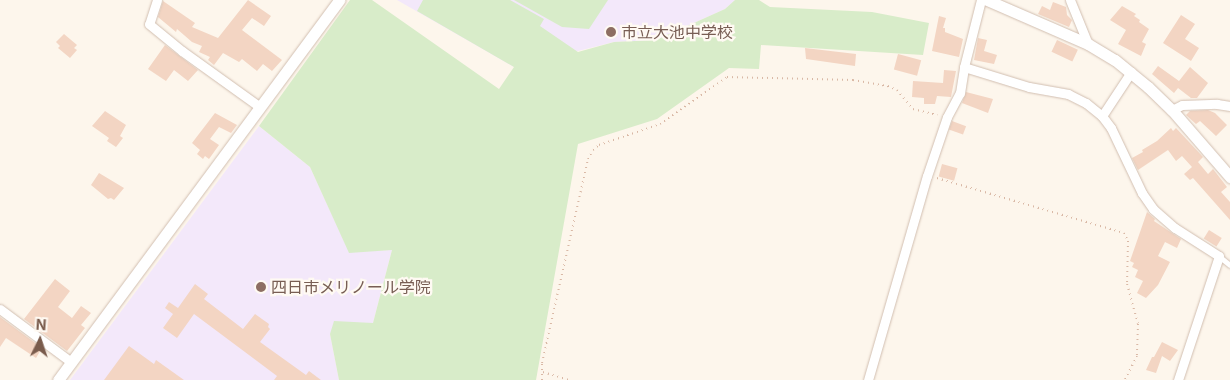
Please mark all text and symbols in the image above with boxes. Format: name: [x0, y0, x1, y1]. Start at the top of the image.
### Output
place label: 市立大池中学校: [621, 22, 733, 42]
marker: 市立大池中学校: [605, 26, 617, 38]
place label: 四日市メリノール学院: [271, 277, 431, 297]
marker: 四日市メリノール学院: [255, 281, 267, 293]
north arrow: [15, 315, 65, 365]
text: N: [35, 316, 47, 333]

